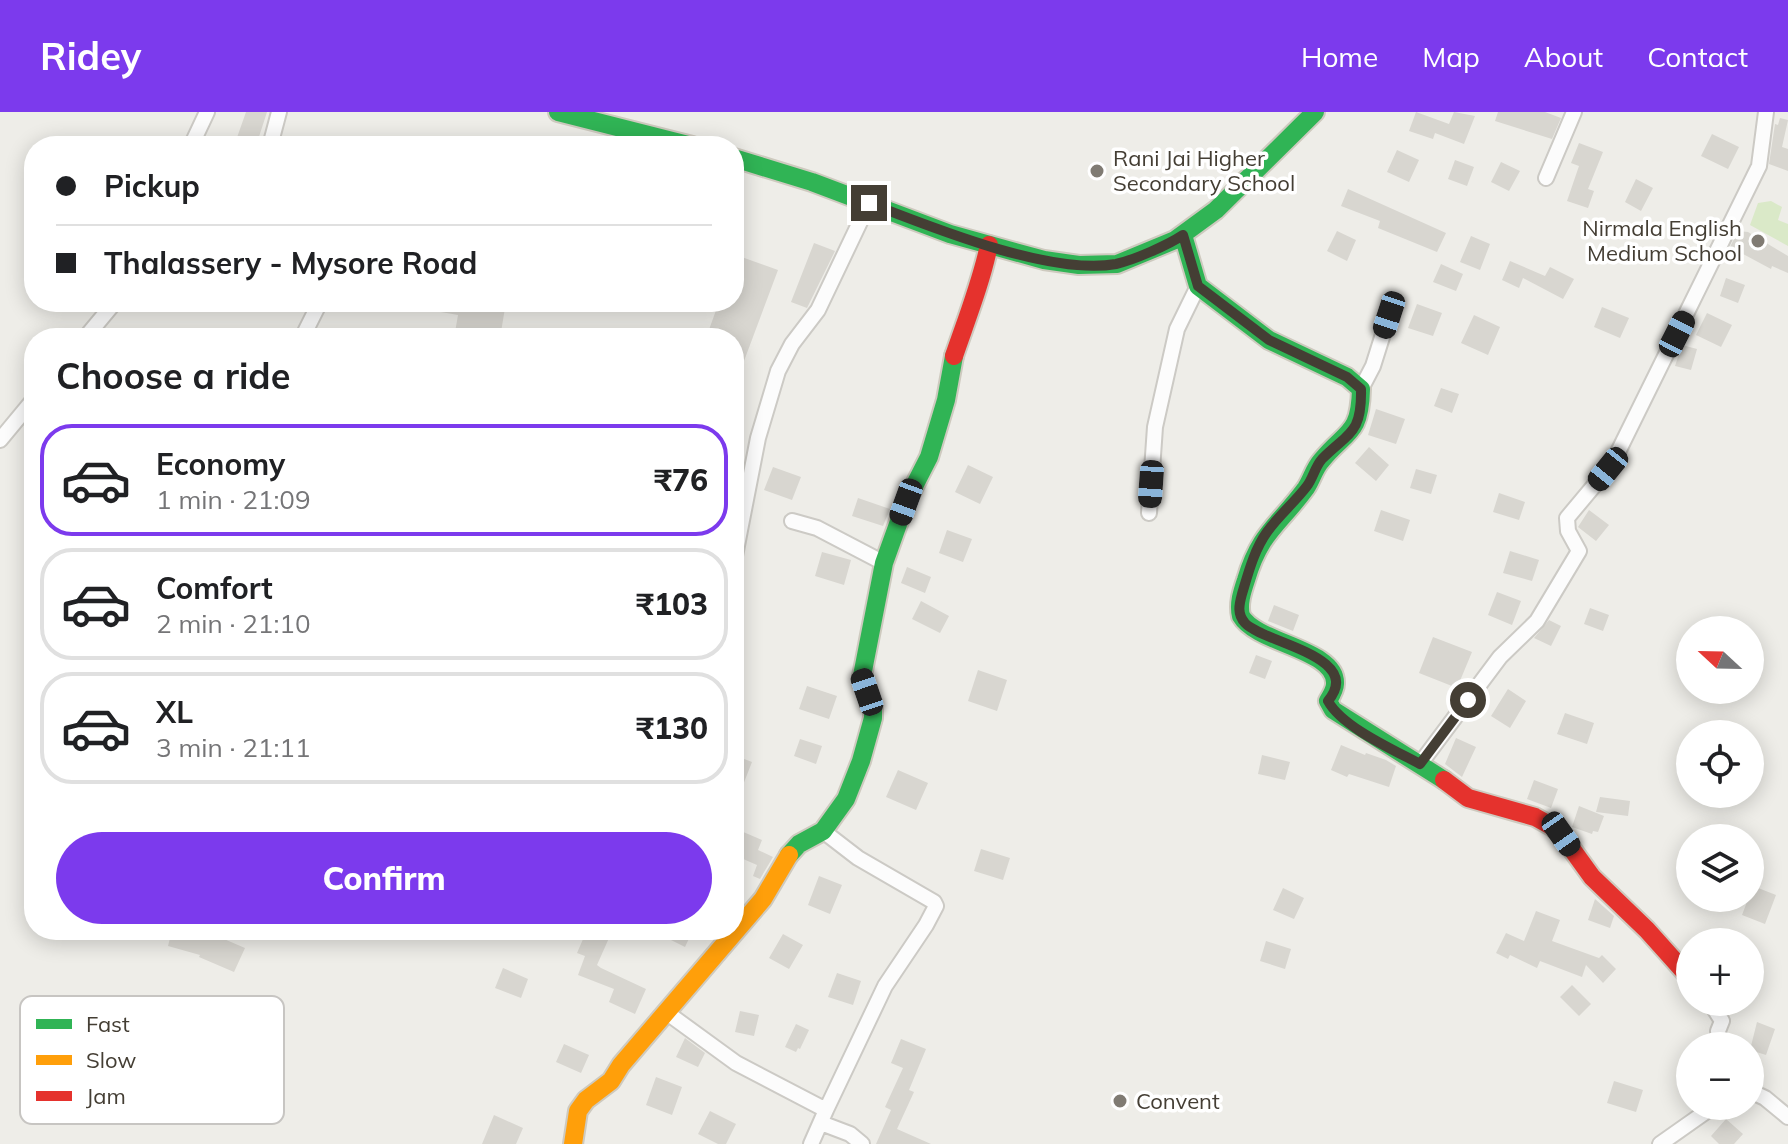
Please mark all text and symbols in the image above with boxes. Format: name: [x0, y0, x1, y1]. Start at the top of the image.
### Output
text: Ridey: [40, 32, 141, 80]
text: Home: [1301, 39, 1378, 74]
text: Map: [1422, 39, 1480, 74]
text: About: [1524, 39, 1603, 74]
text: Contact: [1647, 39, 1748, 74]
place label: Rani Jai Higher Secondary School: [1113, 144, 1295, 197]
marker: Rani Jai Higher Secondary School: [1088, 162, 1106, 180]
text: Pickup: [104, 167, 200, 205]
route end: [851, 185, 887, 221]
place label: Nirmala English Medium School: [1582, 214, 1742, 267]
marker: Nirmala English Medium School: [1749, 232, 1767, 250]
text: Thalassery - Mysore Road: [104, 244, 477, 282]
car: [1370, 288, 1408, 342]
car: [1655, 307, 1699, 361]
text: Choose a ride: [56, 353, 290, 398]
car: [1584, 443, 1632, 495]
icon: car: [60, 444, 132, 516]
text: Economy: [156, 445, 285, 483]
car: [1137, 459, 1165, 509]
text: ₹76: [654, 461, 708, 499]
car: [887, 475, 925, 529]
text: 1 min · 21:09: [156, 483, 311, 516]
icon: car: [60, 568, 132, 640]
text: Comfort: [156, 569, 273, 607]
text: ₹103: [636, 585, 708, 623]
text: 2 min · 21:10: [156, 607, 311, 640]
north arrow: [1676, 616, 1764, 704]
map controls: [1676, 616, 1764, 1120]
car: [848, 665, 886, 719]
route start: [1450, 682, 1486, 718]
icon: car: [60, 692, 132, 764]
text: XL: [156, 693, 193, 731]
text: ₹130: [636, 709, 708, 747]
button: locate: [1676, 720, 1764, 808]
text: 3 min · 21:11: [156, 731, 311, 764]
car: [1537, 807, 1585, 861]
button: layers: [1676, 824, 1764, 912]
button: Confirm: [56, 832, 712, 924]
button: +: [1676, 928, 1764, 1016]
legend: [20, 996, 284, 1124]
text: Fast: [86, 1010, 130, 1038]
button: −: [1676, 1032, 1764, 1120]
text: Slow: [86, 1046, 136, 1074]
text: Jam: [86, 1082, 126, 1110]
place label: Convent: [1136, 1087, 1220, 1115]
marker: Convent: [1111, 1092, 1129, 1110]

